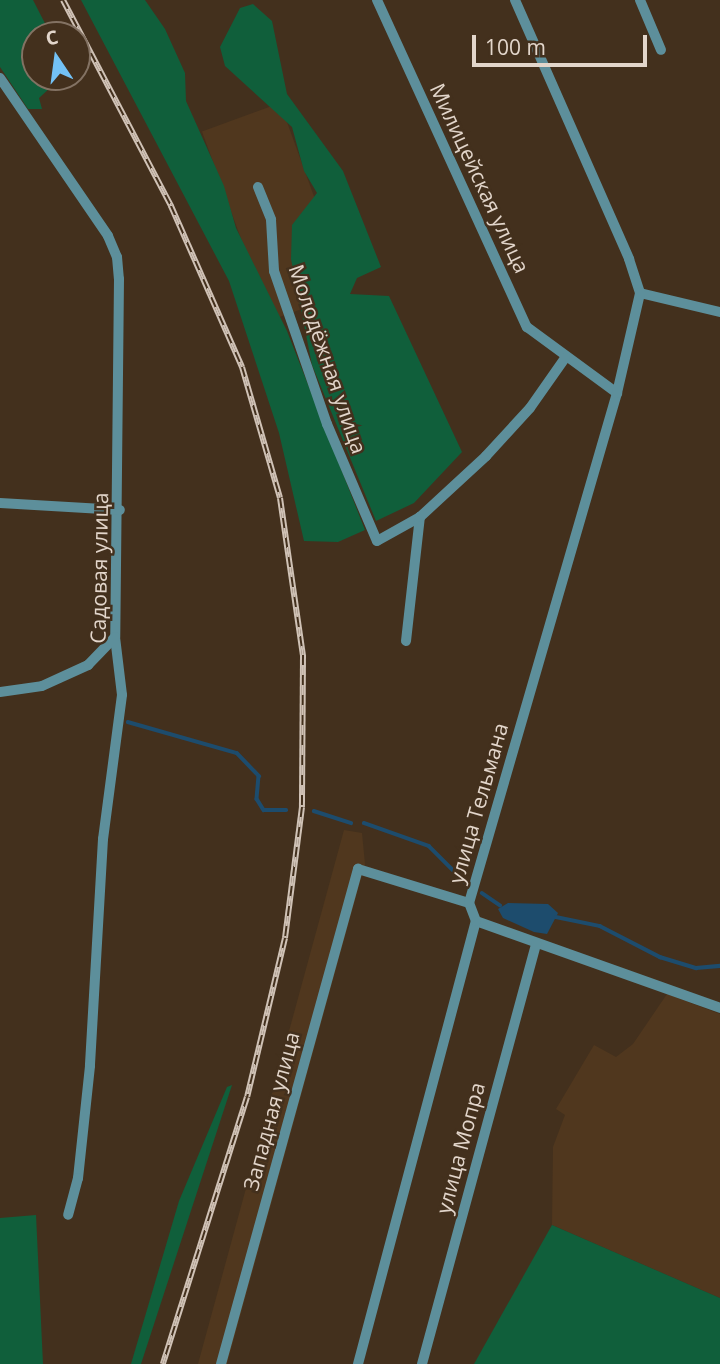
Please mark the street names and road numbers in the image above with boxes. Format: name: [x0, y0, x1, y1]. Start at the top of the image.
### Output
street label: Милицейская улица: [425, 79, 535, 277]
street label: Молодёжная улица: [284, 261, 372, 457]
street label: Садовая улица: [85, 492, 113, 644]
street label: улица Тельмана: [443, 720, 513, 886]
street label: Западная улица: [238, 1029, 304, 1193]
street label: улица Мопра: [430, 1079, 490, 1217]

